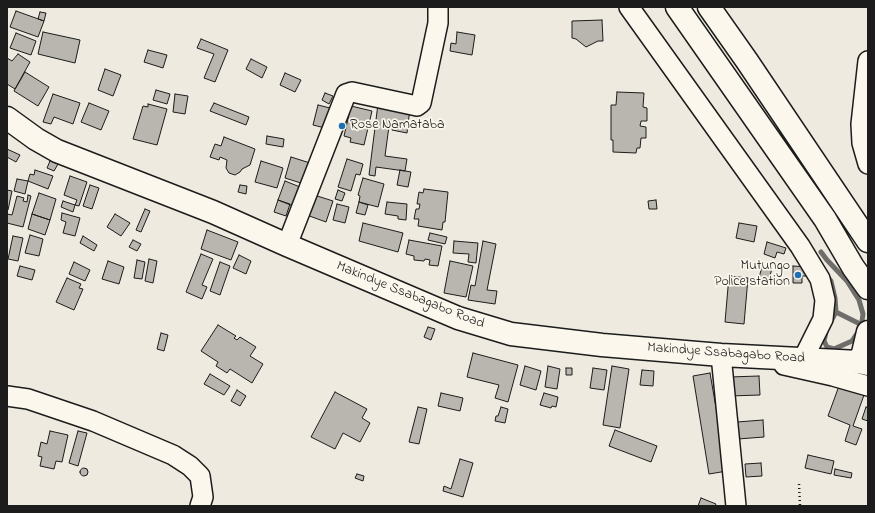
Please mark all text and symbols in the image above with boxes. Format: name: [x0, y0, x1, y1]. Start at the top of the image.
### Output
place label: Rose Namataba: [350, 118, 445, 134]
marker: Rose Namataba: [337, 121, 347, 131]
street label: Makindye Ssabagabo Road: [334, 259, 486, 333]
place label: Mutungo Police station: [714, 259, 790, 292]
marker: Mutungo Police station: [793, 270, 803, 280]
street label: Makindye Ssabagabo Road: [647, 340, 805, 368]

